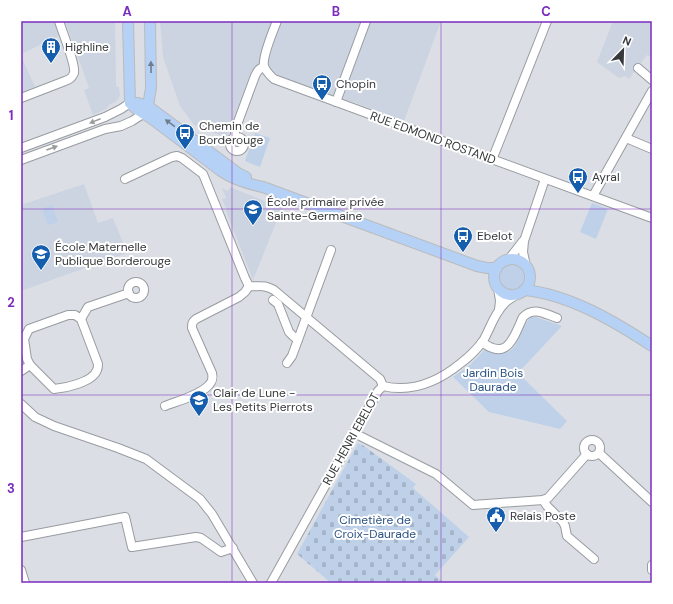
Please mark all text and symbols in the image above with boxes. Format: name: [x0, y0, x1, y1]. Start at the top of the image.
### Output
text: A: [122, 3, 132, 20]
text: B: [332, 3, 340, 20]
text: C: [541, 3, 551, 20]
north arrow: [603, 30, 643, 70]
text: N: [620, 33, 633, 49]
building icon: Highline: [40, 36, 62, 64]
place label: Highline: [65, 39, 109, 55]
one-way arrow: [148, 60, 154, 73]
bus stop icon: Chopin: [311, 73, 333, 101]
place label: Chopin: [336, 76, 376, 92]
text: 1: [9, 107, 13, 124]
street label: RUE EDMOND ROSTAND: [368, 108, 498, 168]
one-way arrow: [89, 118, 101, 124]
place label: Chemin de Borderouge: [199, 118, 264, 148]
one-way arrow: [165, 119, 175, 127]
bus stop icon: Chemin de Borderouge: [174, 122, 196, 150]
one-way arrow: [46, 145, 58, 151]
bus stop icon: Ayral: [567, 166, 589, 194]
place label: Ayral: [592, 169, 620, 185]
place label: École primaire privée Sainte-Germaine: [267, 194, 384, 224]
school or university icon: École primaire privée Sainte-Germaine: [242, 198, 264, 226]
bus stop icon: Ebelot: [452, 225, 474, 253]
place label: Ebelot: [477, 228, 513, 244]
place label: École Maternelle Publique Borderouge: [55, 239, 171, 269]
school or university icon: École Maternelle Publique Borderouge: [30, 243, 52, 271]
text: 2: [7, 294, 15, 311]
park label: Jardin Bois Daurade: [463, 365, 523, 395]
place label: Clair de Lune - Les Petits Pierrots: [213, 385, 313, 415]
school or university icon: Clair de Lune - Les Petits Pierrots: [188, 389, 210, 417]
street label: RUE HENRI EBELOT: [319, 390, 383, 488]
text: 3: [7, 480, 15, 497]
public building icon: Relais Poste: [485, 505, 507, 533]
place label: Relais Poste: [510, 508, 576, 524]
park label: Cimetière de Croix-Daurade: [334, 512, 416, 542]

